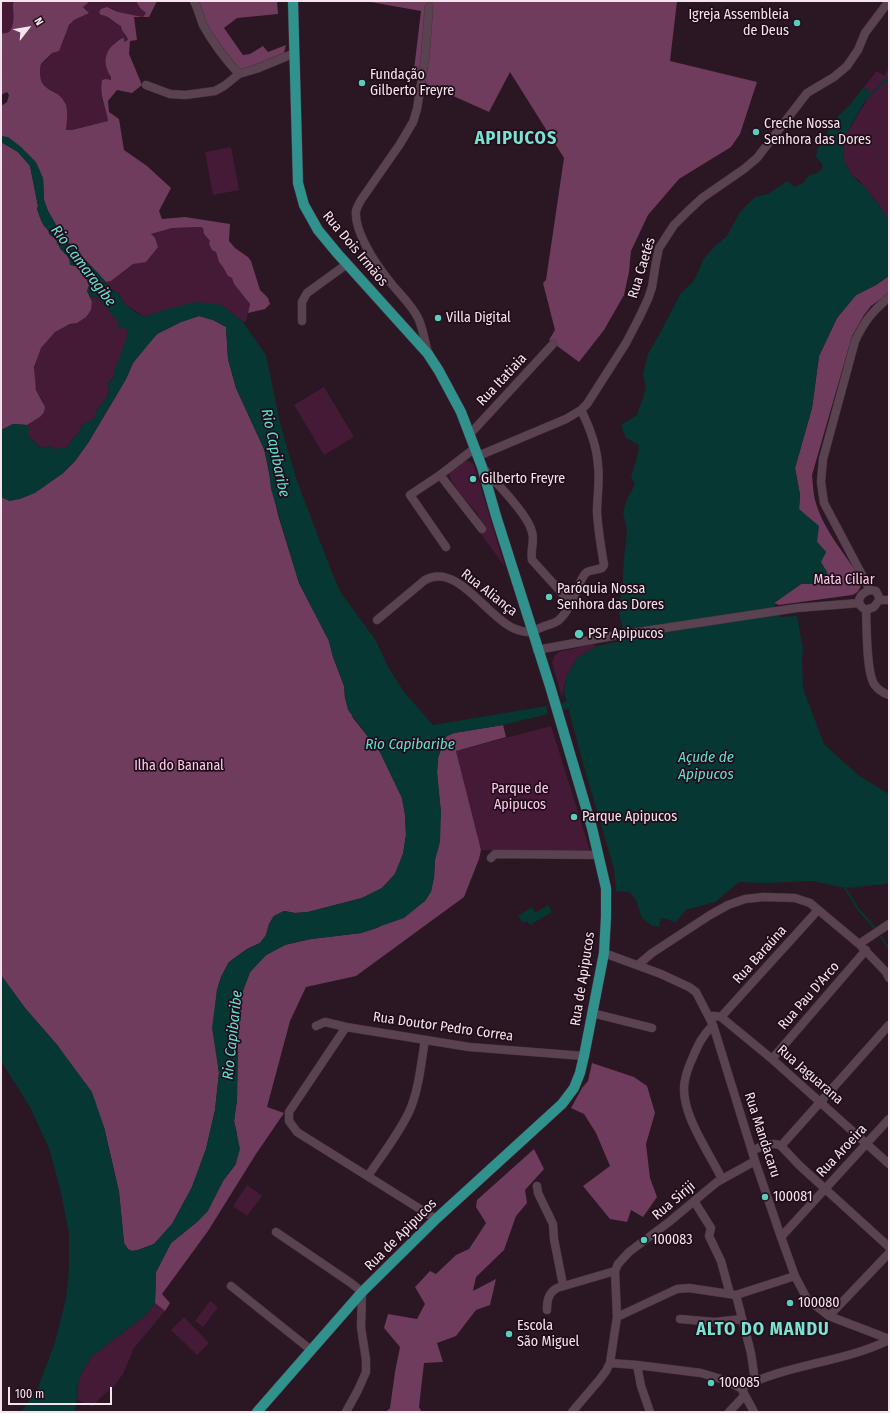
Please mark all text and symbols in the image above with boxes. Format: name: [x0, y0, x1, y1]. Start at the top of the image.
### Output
place label: Igreja Assembleia de Deus: [688, 7, 789, 40]
north arrow: [8, 8, 48, 48]
text: N: [31, 15, 46, 28]
marker: Igreja Assembleia de Deus: [792, 18, 802, 28]
place label: Fundação Gilberto Freyre: [370, 67, 454, 100]
marker: Fundação Gilberto Freyre: [357, 78, 367, 88]
place label: Creche Nossa Senhora das Dores: [764, 116, 871, 148]
marker: Creche Nossa Senhora das Dores: [751, 127, 761, 137]
district label: APIPUCOS: [475, 128, 557, 150]
street label: Rua Dois Irmãos: [319, 208, 391, 290]
water label: Rio Camaragibe: [47, 222, 119, 310]
street label: Rua Caetés: [625, 235, 659, 301]
place label: Villa Digital: [446, 310, 511, 326]
marker: Villa Digital: [433, 313, 443, 323]
street label: Rua Itatiaia: [474, 350, 530, 410]
water label: Rio Capibaribe: [257, 407, 293, 499]
place label: Gilberto Freyre: [481, 471, 565, 487]
marker: Gilberto Freyre: [468, 474, 478, 484]
street label: Rua Aliança: [458, 566, 520, 620]
park label: Mata Ciliar: [813, 572, 875, 588]
place label: Paróquia Nossa Senhora das Dores: [557, 581, 664, 614]
marker: Paróquia Nossa Senhora das Dores: [544, 592, 554, 602]
place label: PSF Apipucos: [588, 626, 664, 642]
marker: PSF Apipucos: [573, 628, 585, 640]
water label: Rio Capibaribe: [365, 736, 455, 754]
water label: Açude de Apipucos: [678, 749, 734, 784]
park label: Ilha do Bananal: [134, 758, 224, 774]
park label: Parque de Apipucos: [491, 781, 549, 814]
place label: Parque Apipucos: [582, 809, 677, 825]
marker: Parque Apipucos: [569, 812, 579, 822]
street label: Rua Baraúna: [730, 922, 790, 988]
street label: Rua de Apipucos: [567, 931, 599, 1027]
street label: Rua Pau D'Arco: [775, 959, 843, 1033]
water label: Rio Capibaribe: [219, 989, 247, 1081]
street label: Rua Doutor Pedro Correa: [372, 1009, 514, 1045]
street label: Rua Jaguarana: [774, 1042, 846, 1108]
street label: Rua Mandacaru: [740, 1090, 784, 1180]
street label: Rua Aroeira: [813, 1121, 871, 1181]
street label: Rua Siriji: [649, 1178, 699, 1224]
place label: 100081: [773, 1189, 812, 1205]
marker: 100081: [760, 1192, 770, 1202]
street label: Rua de Apipucos: [361, 1195, 441, 1275]
place label: 100083: [652, 1232, 693, 1248]
marker: 100083: [639, 1235, 649, 1245]
place label: 100080: [798, 1295, 840, 1311]
marker: 100080: [785, 1298, 795, 1308]
place label: Escola São Miguel: [517, 1318, 579, 1350]
district label: ALTO DO MANDU: [696, 1319, 830, 1341]
marker: Escola São Miguel: [504, 1329, 514, 1339]
place label: 100085: [719, 1375, 760, 1391]
marker: 100085: [706, 1378, 716, 1388]
scale bar: [10, 1379, 114, 1405]
text: 100 m: [15, 1387, 44, 1401]

